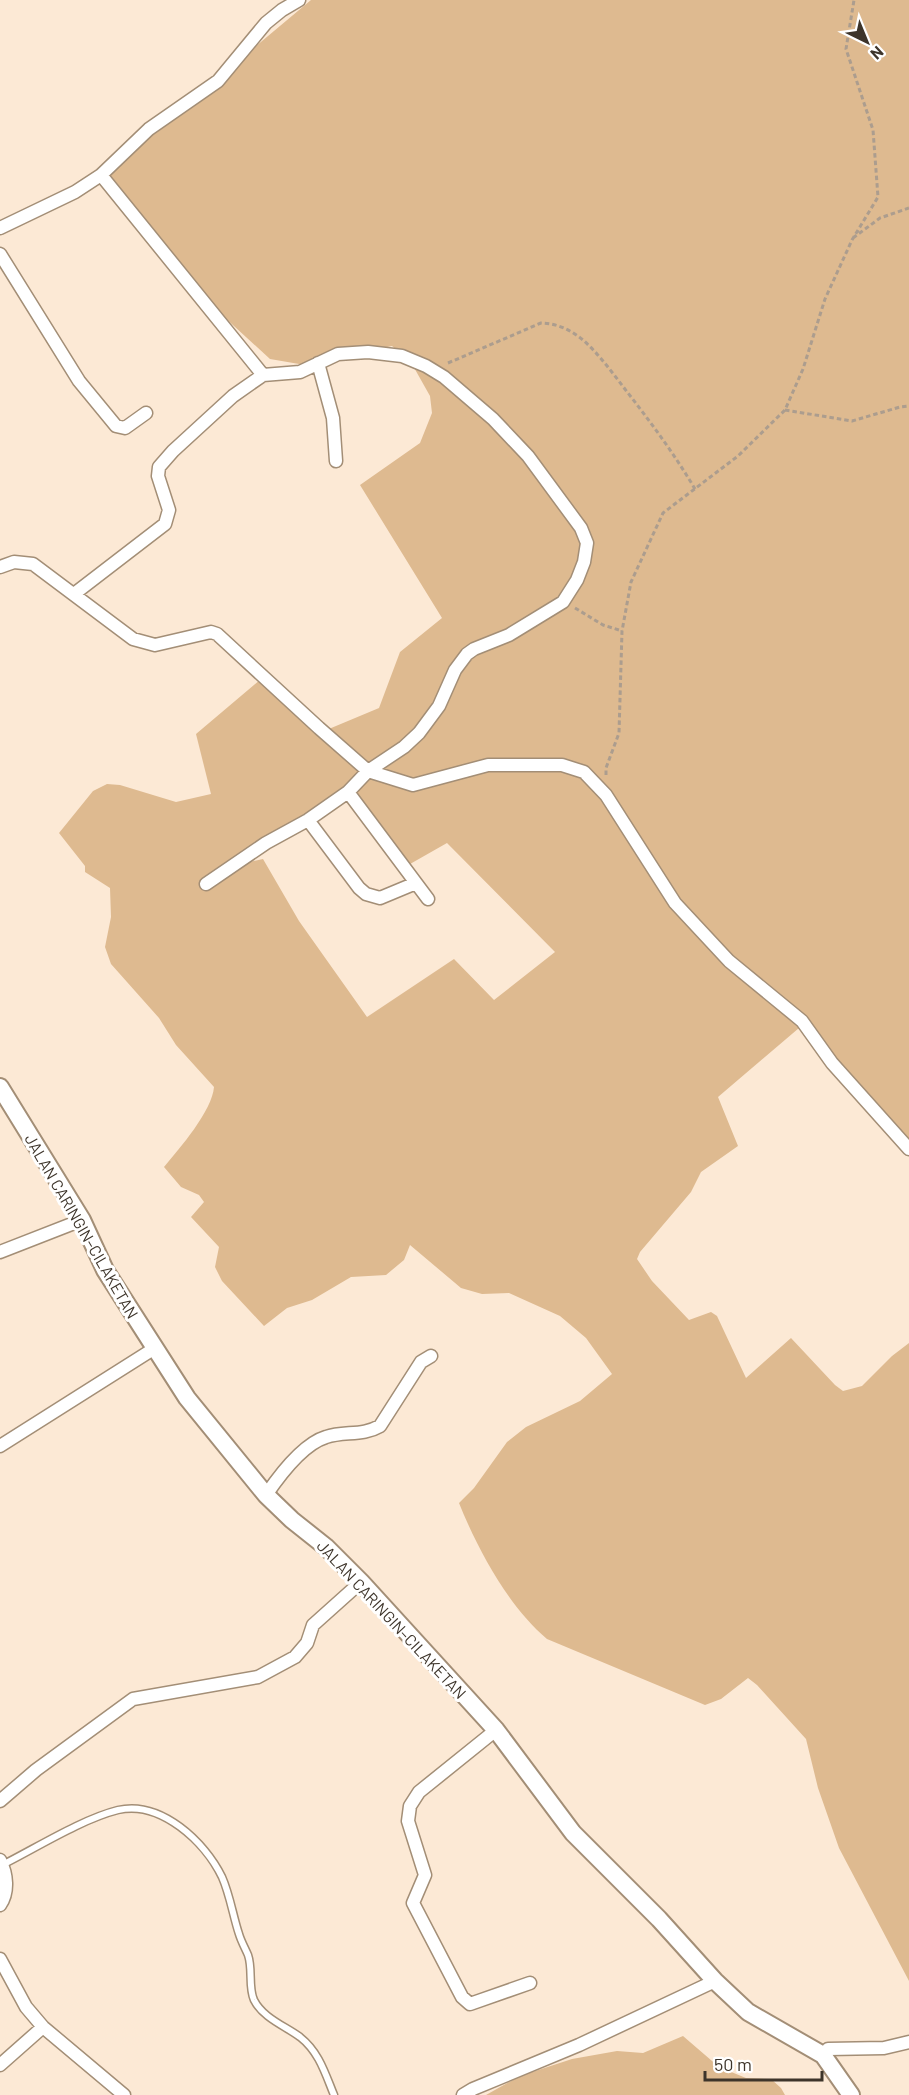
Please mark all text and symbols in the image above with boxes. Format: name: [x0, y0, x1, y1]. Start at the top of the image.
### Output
north arrow: [837, 12, 897, 72]
text: N: [867, 43, 888, 64]
street label: JALAN CARINGIN–CILAKETAN: [21, 1130, 143, 1322]
street label: JALAN CARINGIN–CILAKETAN: [313, 1536, 471, 1702]
scale bar: [705, 2044, 822, 2082]
text: 50 m: [714, 2053, 752, 2075]

